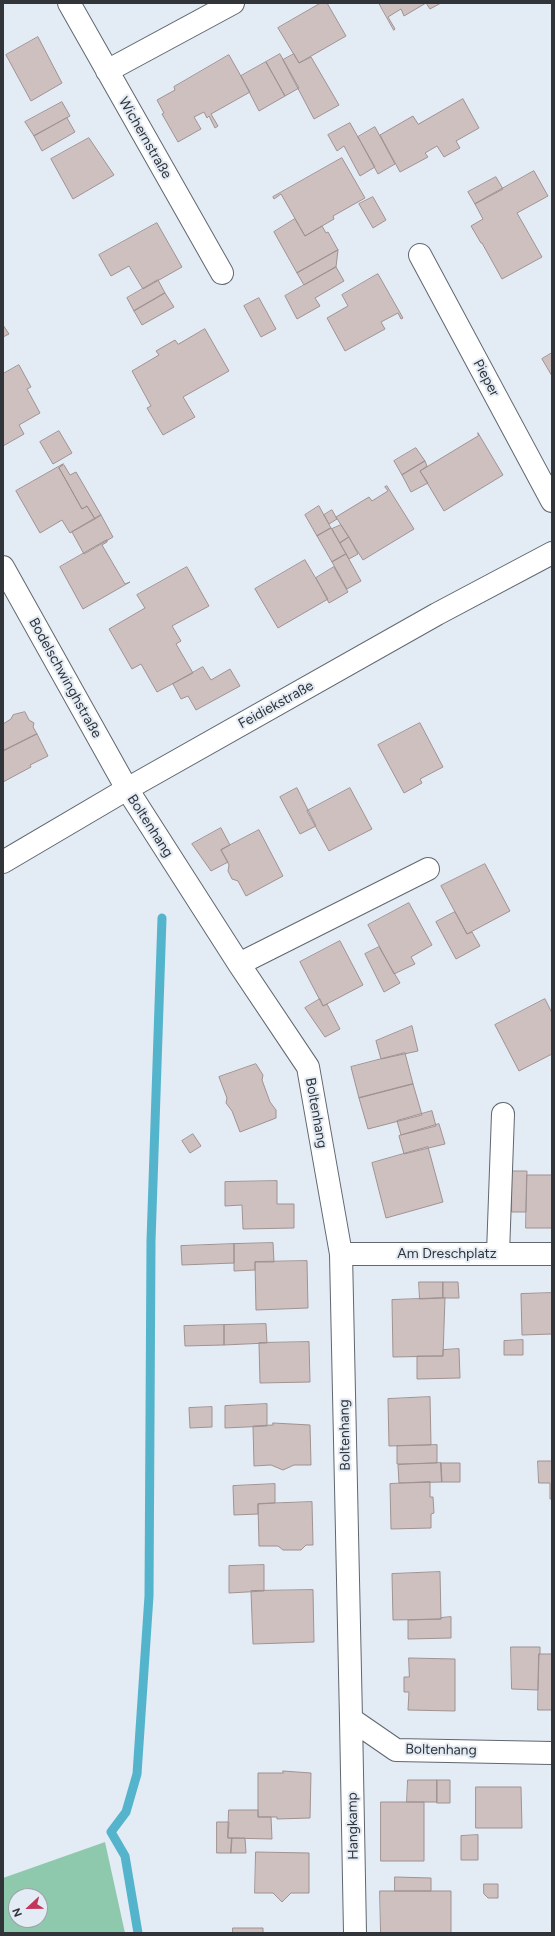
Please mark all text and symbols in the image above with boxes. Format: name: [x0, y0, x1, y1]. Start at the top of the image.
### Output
street label: Wichernstraße: [115, 94, 175, 182]
street label: Pieper: [469, 357, 503, 399]
street label: Bodelschwinghstraße: [25, 615, 105, 741]
street label: Feidiekstraße: [235, 677, 317, 733]
street label: Boltenhang: [123, 791, 177, 861]
street label: Boltenhang: [302, 1076, 330, 1150]
street label: Am Dreschplatz: [397, 1246, 497, 1262]
street label: Boltenhang: [336, 1399, 354, 1471]
street label: Boltenhang: [405, 1741, 477, 1759]
street label: Hangkamp: [344, 1792, 362, 1860]
north arrow: [8, 1888, 48, 1928]
text: N: [10, 1906, 25, 1919]

